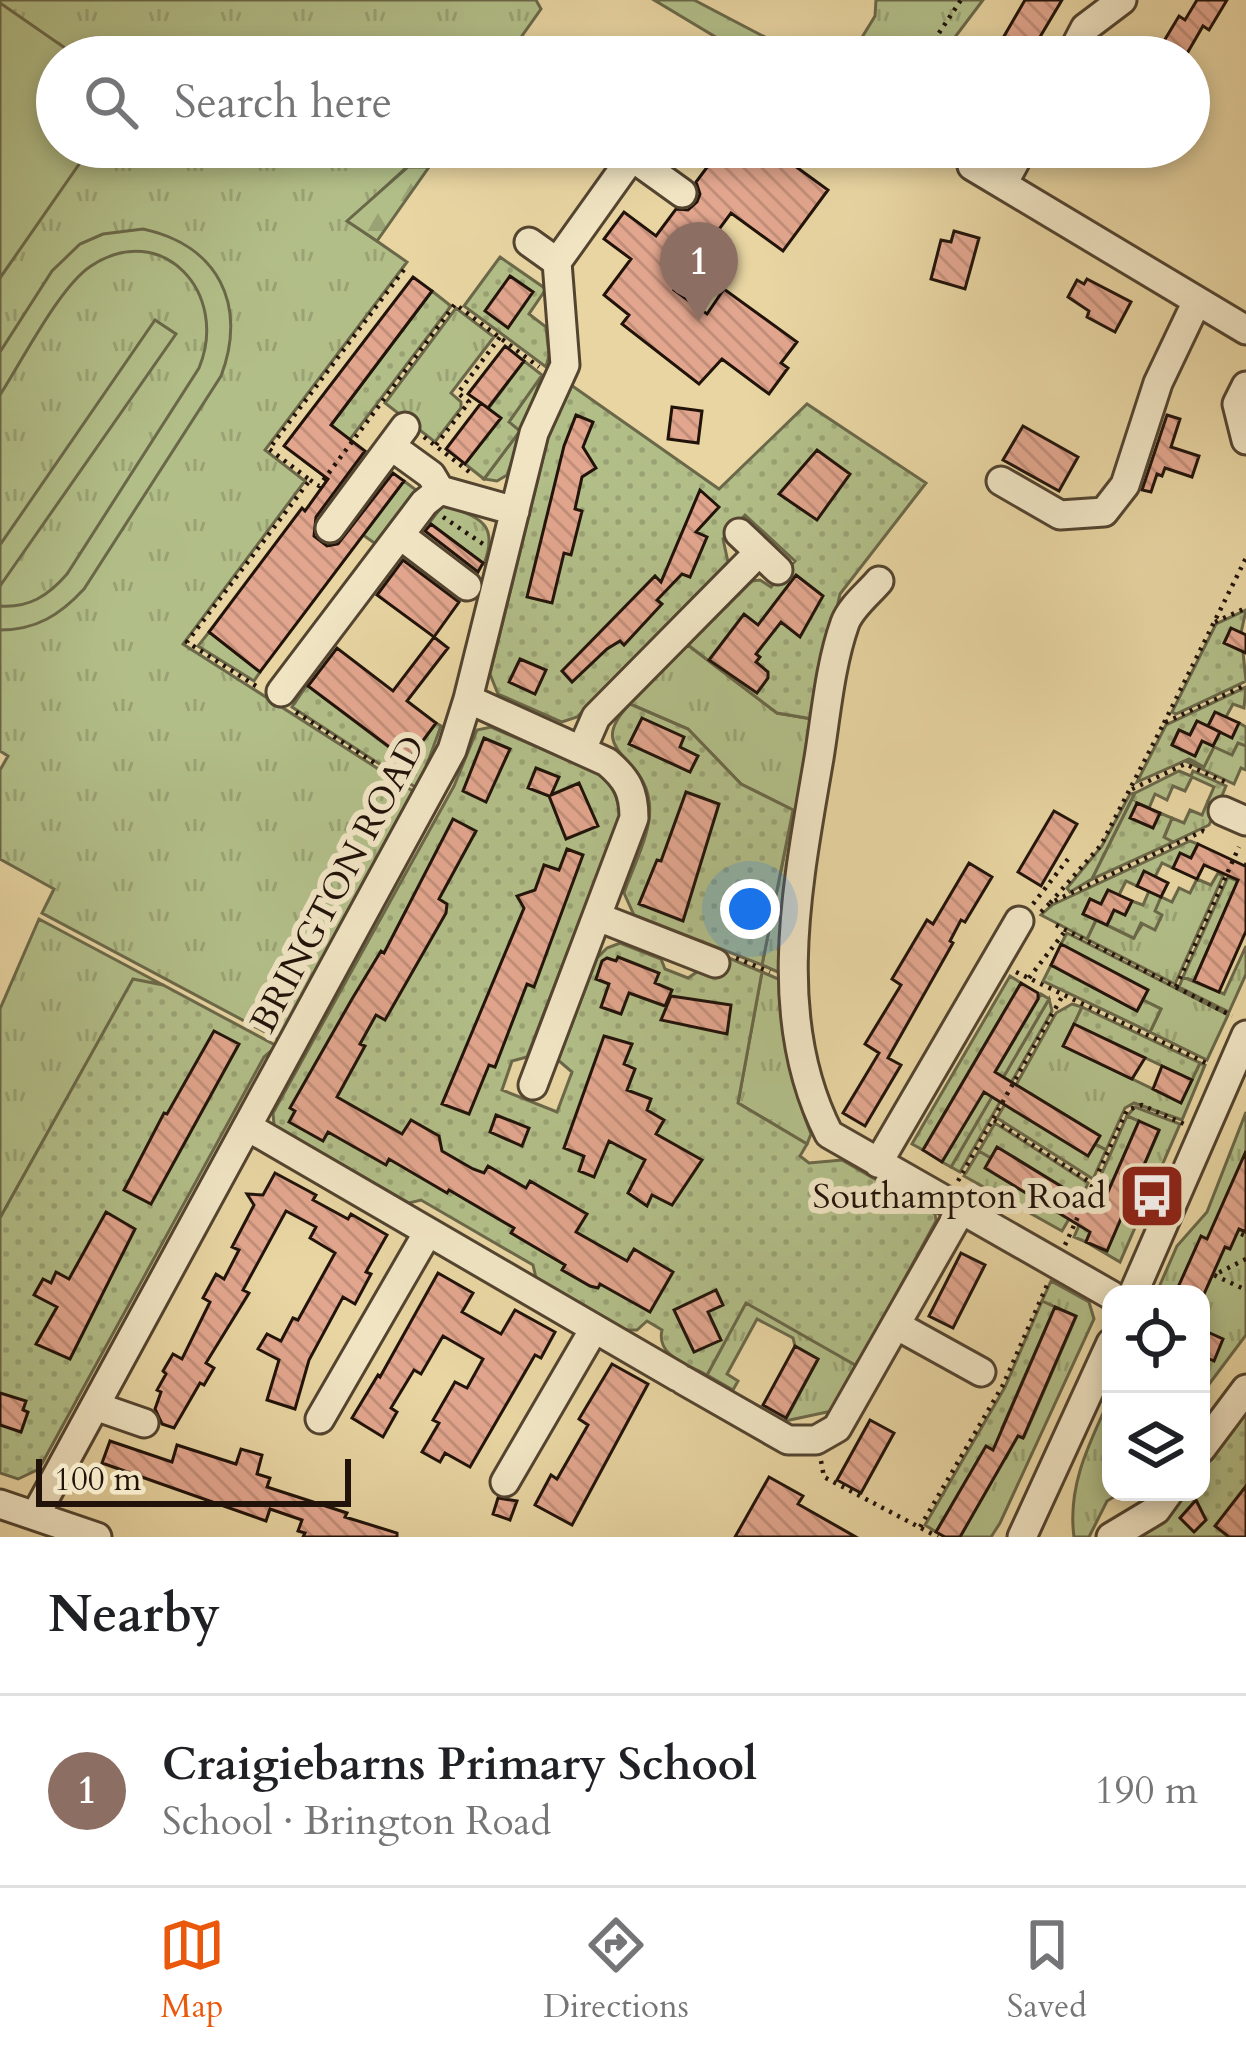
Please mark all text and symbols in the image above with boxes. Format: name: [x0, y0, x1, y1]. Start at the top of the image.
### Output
search box: [36, 36, 1210, 168]
icon: search: [78, 69, 144, 135]
text: Search here: [174, 72, 392, 133]
pin: 1: [660, 222, 738, 321]
street label: BRINGTON ROAD: [239, 727, 437, 1041]
your location: [720, 879, 780, 939]
bus stop icon: Southampton Road: [1117, 1161, 1187, 1231]
place label: Southampton Road: [812, 1172, 1106, 1221]
map controls: [1102, 1285, 1210, 1501]
button: locate: [1102, 1285, 1210, 1393]
button: layers: [1102, 1393, 1210, 1501]
scale bar: [36, 1453, 351, 1506]
text: 100 m: [54, 1457, 141, 1502]
text: Nearby: [48, 1580, 220, 1650]
text: Craigiebarns Primary School: [162, 1734, 757, 1795]
text: 1: [77, 1764, 97, 1817]
text: 190 m: [1095, 1764, 1198, 1817]
text: School · Brington Road: [162, 1795, 551, 1848]
tab: Map: [159, 1912, 225, 2029]
tab: Directions: [543, 1912, 689, 2029]
tab: Saved: [1007, 1912, 1087, 2029]

